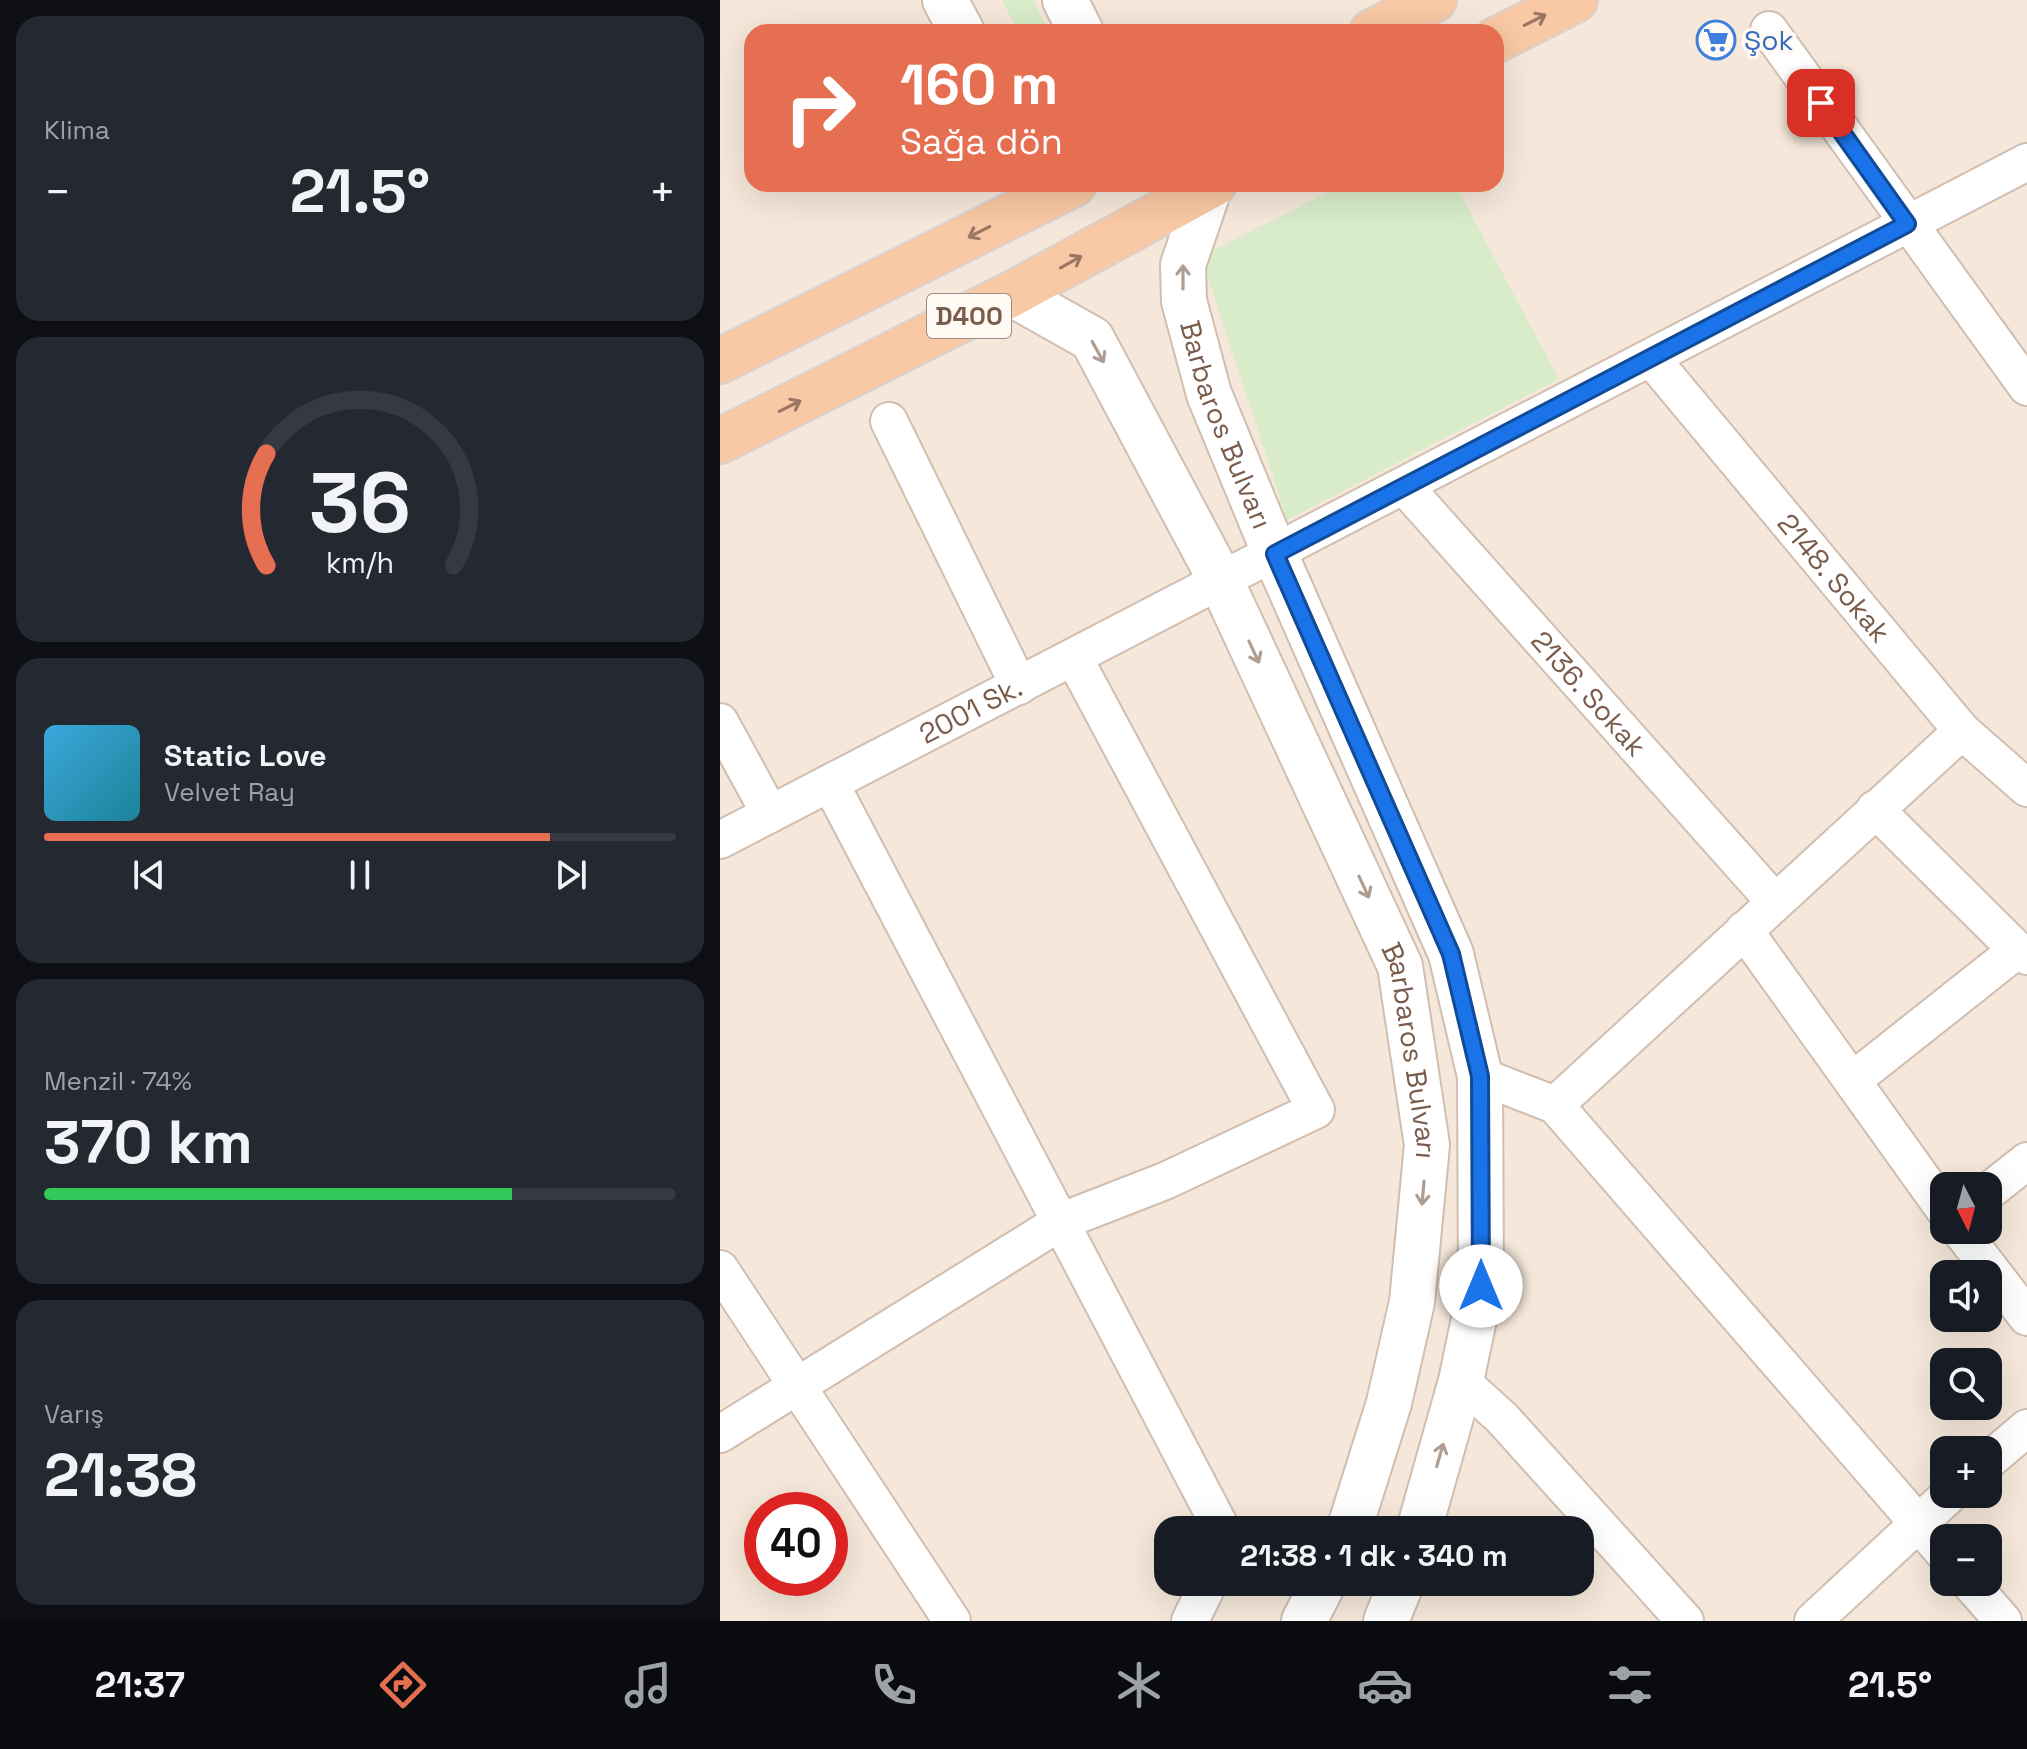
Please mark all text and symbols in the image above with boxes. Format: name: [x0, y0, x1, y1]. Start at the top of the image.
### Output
one-way arrow: [1523, 12, 1547, 27]
supermarket icon: Şok: [1695, 19, 1737, 61]
place label: Şok: [1744, 22, 1794, 58]
text: 160 m: [900, 49, 1058, 120]
icon: right: [768, 56, 872, 160]
pin: [1787, 69, 1855, 137]
icon: arrive: [1799, 81, 1843, 125]
text: Klima: [44, 113, 110, 147]
text: Sağa dön: [900, 119, 1063, 165]
text: 21.5°: [290, 153, 430, 230]
text: −: [44, 164, 71, 220]
text: +: [649, 164, 676, 220]
one-way arrow: [968, 224, 992, 240]
one-way arrow: [1059, 254, 1082, 270]
one-way arrow: [1175, 264, 1191, 291]
road number: D400: [927, 294, 1011, 338]
street label: Barbaros Bulvarı: [1172, 316, 1281, 534]
one-way arrow: [1091, 340, 1107, 363]
one-way arrow: [777, 398, 801, 413]
text: 36: [309, 449, 411, 555]
street label: 2148. Sokak: [1770, 506, 1898, 650]
text: km/h: [326, 545, 394, 581]
street label: 2136. Sokak: [1524, 623, 1655, 764]
one-way arrow: [1247, 639, 1262, 663]
street label: 2001 Sk.: [913, 669, 1028, 752]
text: Static Love: [164, 736, 327, 775]
text: Velvet Ray: [164, 775, 295, 809]
icon: previous: [127, 853, 171, 897]
icon: pause: [338, 853, 382, 897]
icon: next: [549, 853, 593, 897]
one-way arrow: [1357, 875, 1372, 899]
street label: Barbaros Bulvarı: [1373, 936, 1445, 1161]
text: Menzil · 74%: [44, 1064, 192, 1098]
text: 370 km: [44, 1104, 253, 1181]
north arrow: [1930, 1172, 2002, 1244]
map controls: [1930, 1172, 2002, 1596]
one-way arrow: [1415, 1179, 1430, 1206]
position arrow: [1439, 1244, 1523, 1328]
button: sound: [1930, 1260, 2002, 1332]
button: search: [1930, 1348, 2002, 1420]
text: Varış: [44, 1397, 104, 1431]
button: +: [1930, 1436, 2002, 1508]
text: 21:38: [44, 1437, 197, 1514]
one-way arrow: [1434, 1442, 1449, 1468]
speed limit sign: 40: [744, 1492, 848, 1596]
button: −: [1930, 1524, 2002, 1596]
text: 21:38 · 1 dk · 340 m: [1240, 1536, 1508, 1575]
icon: directions: [375, 1657, 431, 1713]
icon: music: [620, 1657, 676, 1713]
icon: phone: [866, 1657, 922, 1713]
icon: climate: [1111, 1657, 1167, 1713]
icon: car: [1357, 1657, 1413, 1713]
icon: filters: [1602, 1657, 1658, 1713]
text: 21:37: [95, 1662, 185, 1708]
text: 21.5°: [1848, 1662, 1932, 1708]

